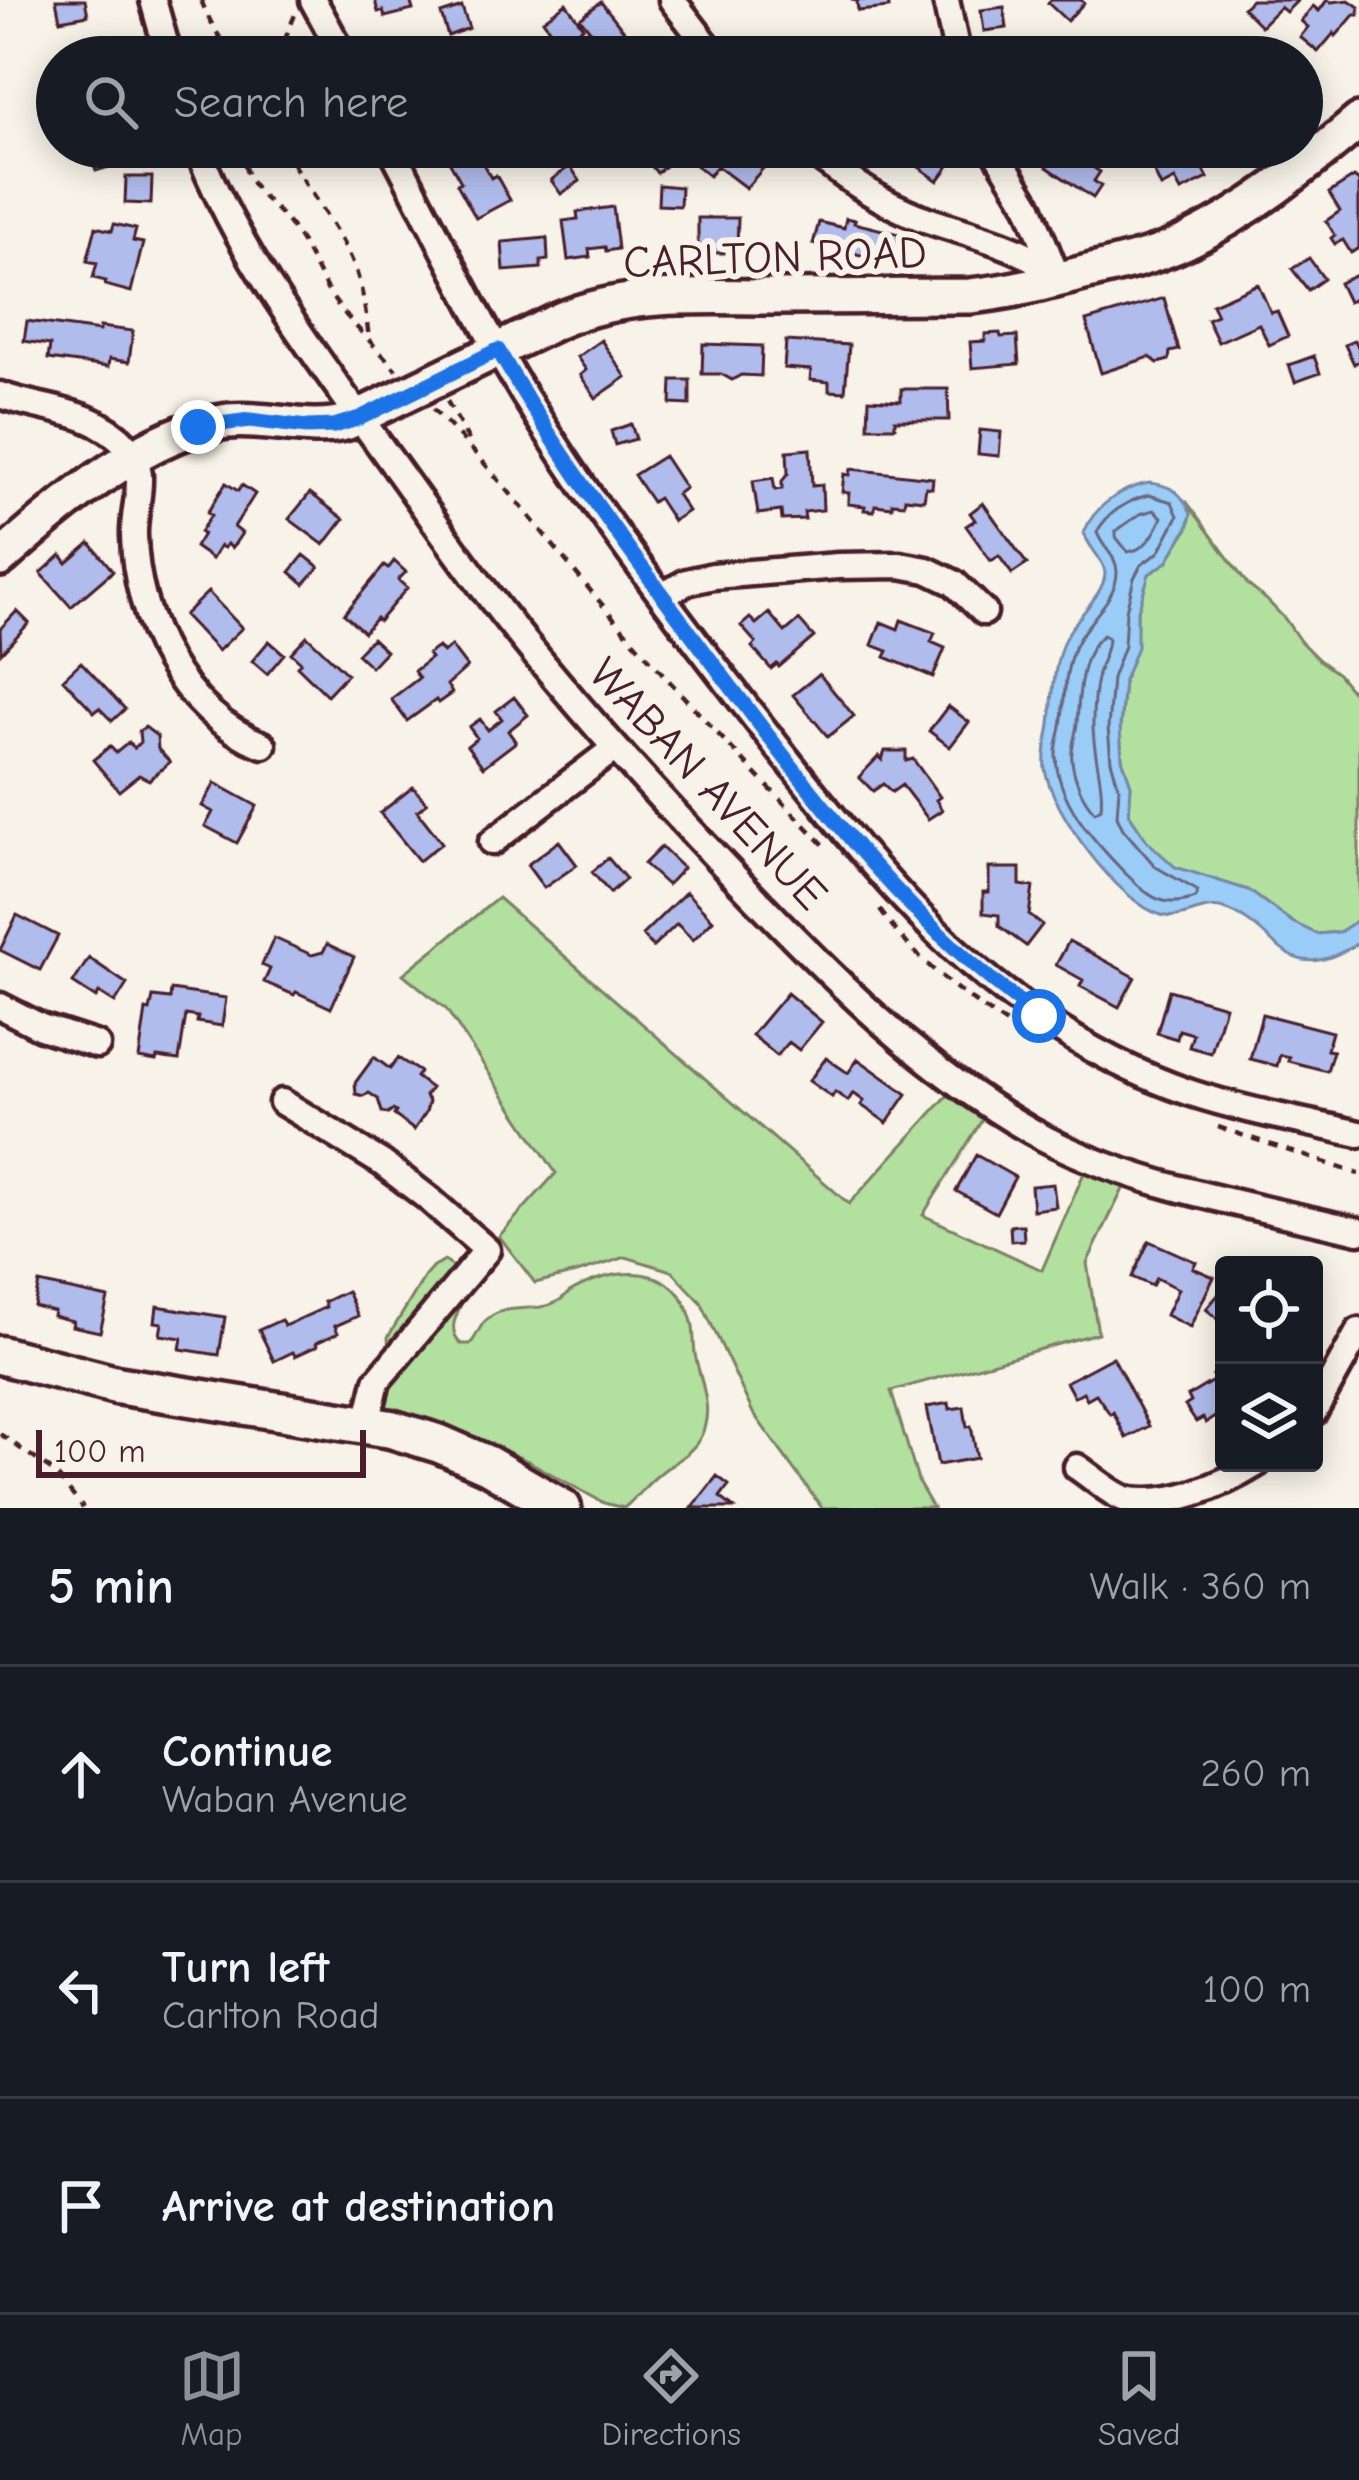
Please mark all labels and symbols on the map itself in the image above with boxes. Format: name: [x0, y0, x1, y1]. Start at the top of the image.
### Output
street label: CARLTON ROAD: [622, 226, 928, 288]
route end: [171, 400, 225, 454]
street label: WABAN AVENUE: [578, 647, 838, 920]
route start: [1012, 989, 1066, 1043]
scale bar: [36, 1424, 366, 1477]

